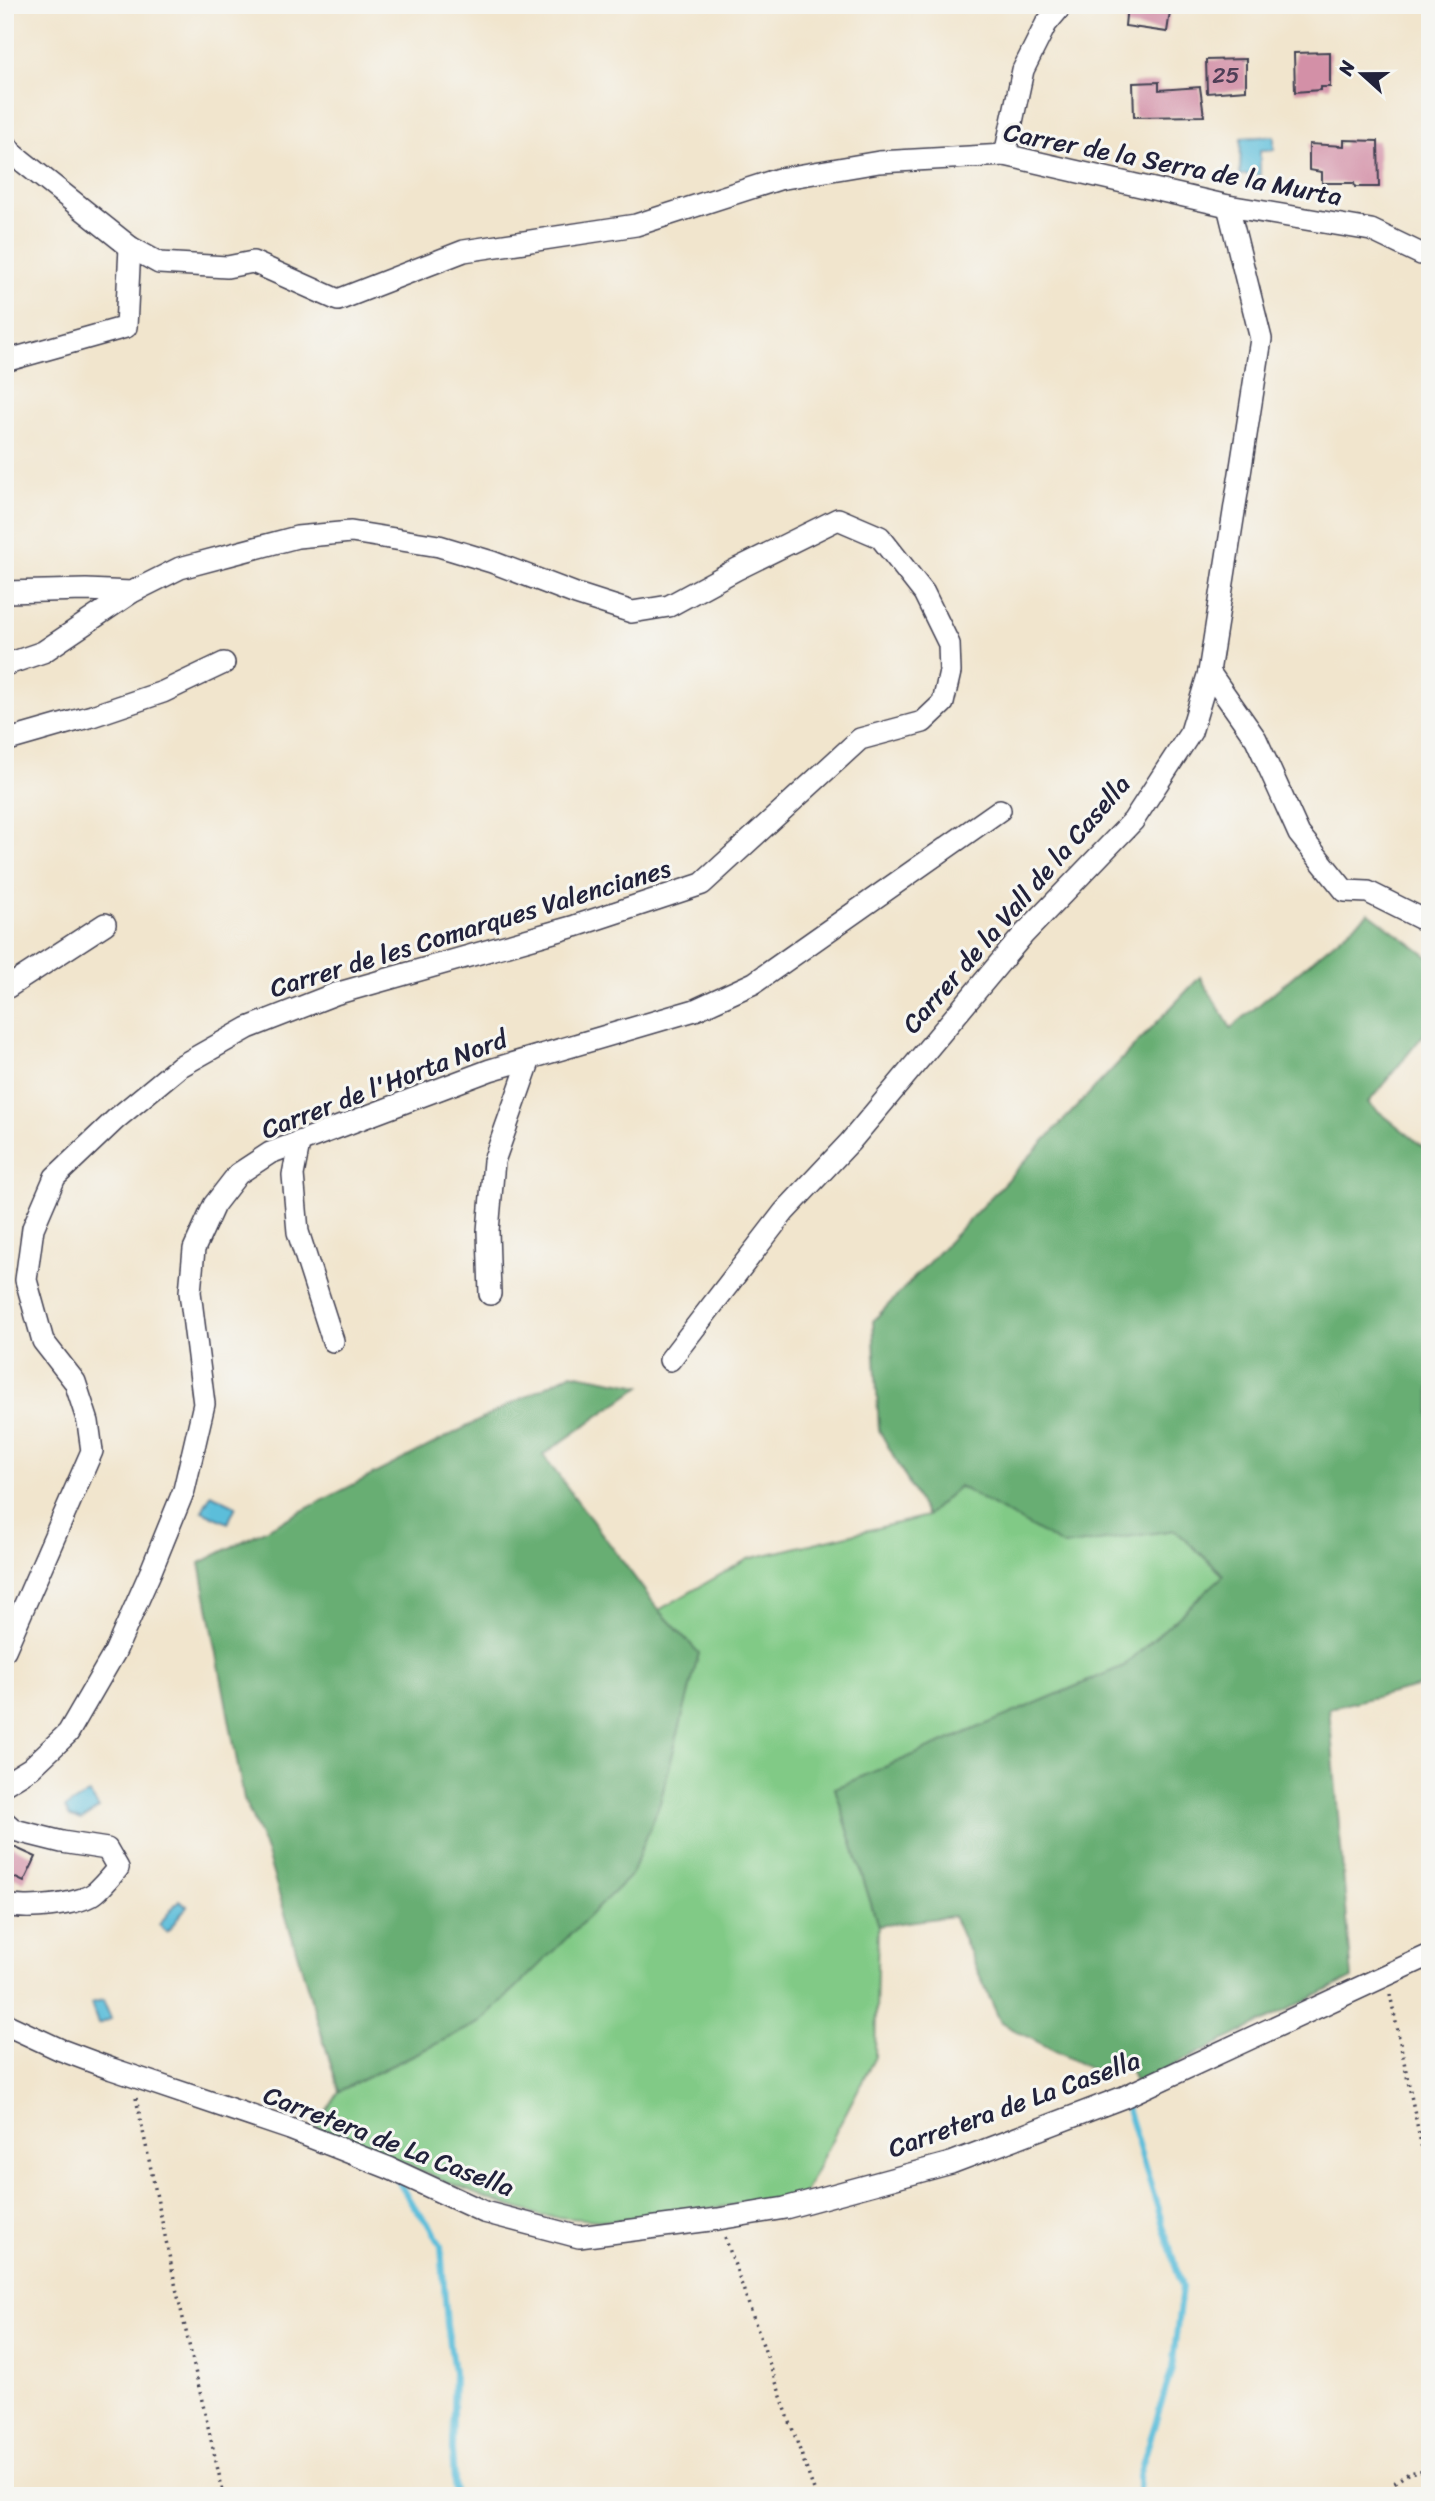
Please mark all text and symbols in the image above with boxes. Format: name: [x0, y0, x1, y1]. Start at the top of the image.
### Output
north arrow: [1326, 38, 1396, 108]
house number: 25: [1212, 55, 1240, 96]
text: N: [1328, 55, 1365, 81]
street label: Carrer de la Serra de la Murta: [1000, 109, 1346, 219]
street label: Carrer de la Vall de la Casella: [890, 764, 1142, 1044]
street label: Carrer de les Comarques Valencianes: [264, 845, 677, 1011]
street label: Carrer de l'Horta Nord: [254, 1015, 516, 1152]
street label: Carretera de La Casella: [881, 2037, 1147, 2171]
street label: Carretera de La Casella: [257, 2072, 521, 2210]

